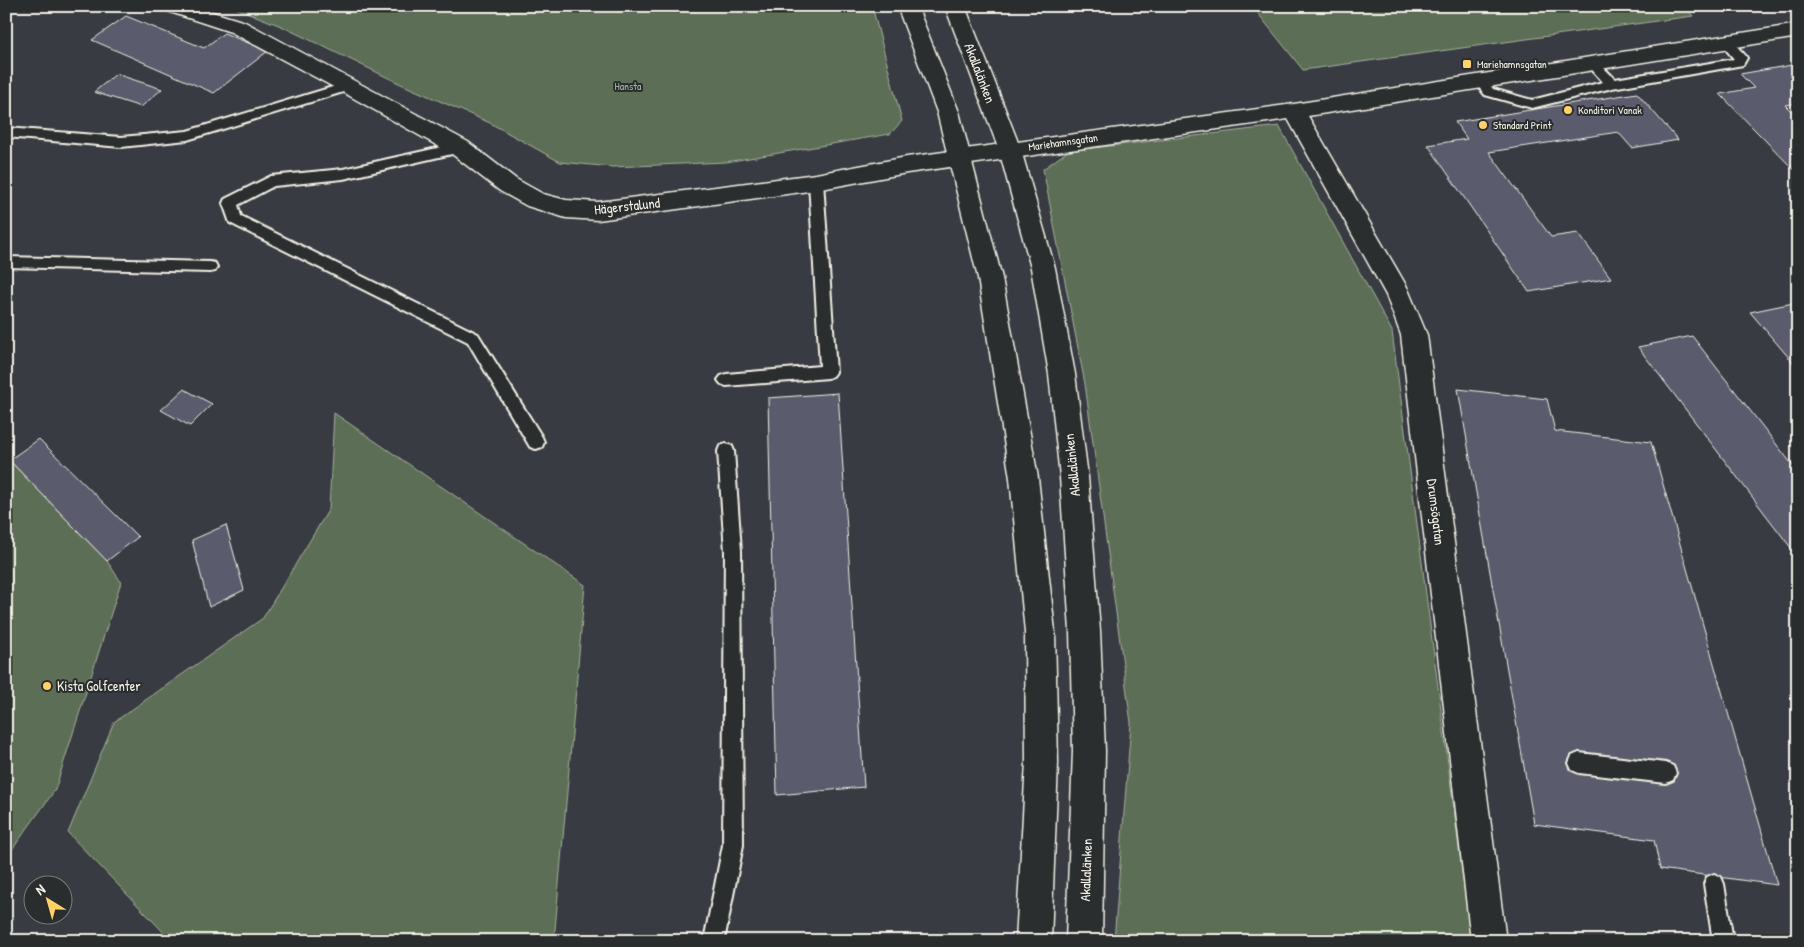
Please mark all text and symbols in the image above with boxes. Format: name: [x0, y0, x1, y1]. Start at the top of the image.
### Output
street label: Akallalänken: [960, 40, 1001, 106]
place label: Mariehamnsgatan: [1477, 57, 1547, 71]
marker: Mariehamnsgatan: [1461, 58, 1473, 70]
park label: Hansta: [615, 79, 642, 93]
place label: Konditori Vanak: [1578, 103, 1642, 117]
marker: Konditori Vanak: [1562, 104, 1574, 116]
place label: Standard Print: [1493, 118, 1552, 132]
marker: Standard Print: [1477, 119, 1489, 131]
street label: Mariehamnsgatan: [1027, 130, 1099, 154]
street label: Hägerstalund: [593, 193, 661, 219]
street label: Akallalänken: [1059, 433, 1084, 497]
street label: Drumsögatan: [1422, 478, 1450, 546]
place label: Kista Golfcenter: [57, 676, 141, 695]
marker: Kista Golfcenter: [41, 680, 53, 692]
street label: Akallalänken: [1075, 838, 1096, 902]
north arrow: [22, 874, 72, 924]
text: N: [31, 879, 49, 899]

